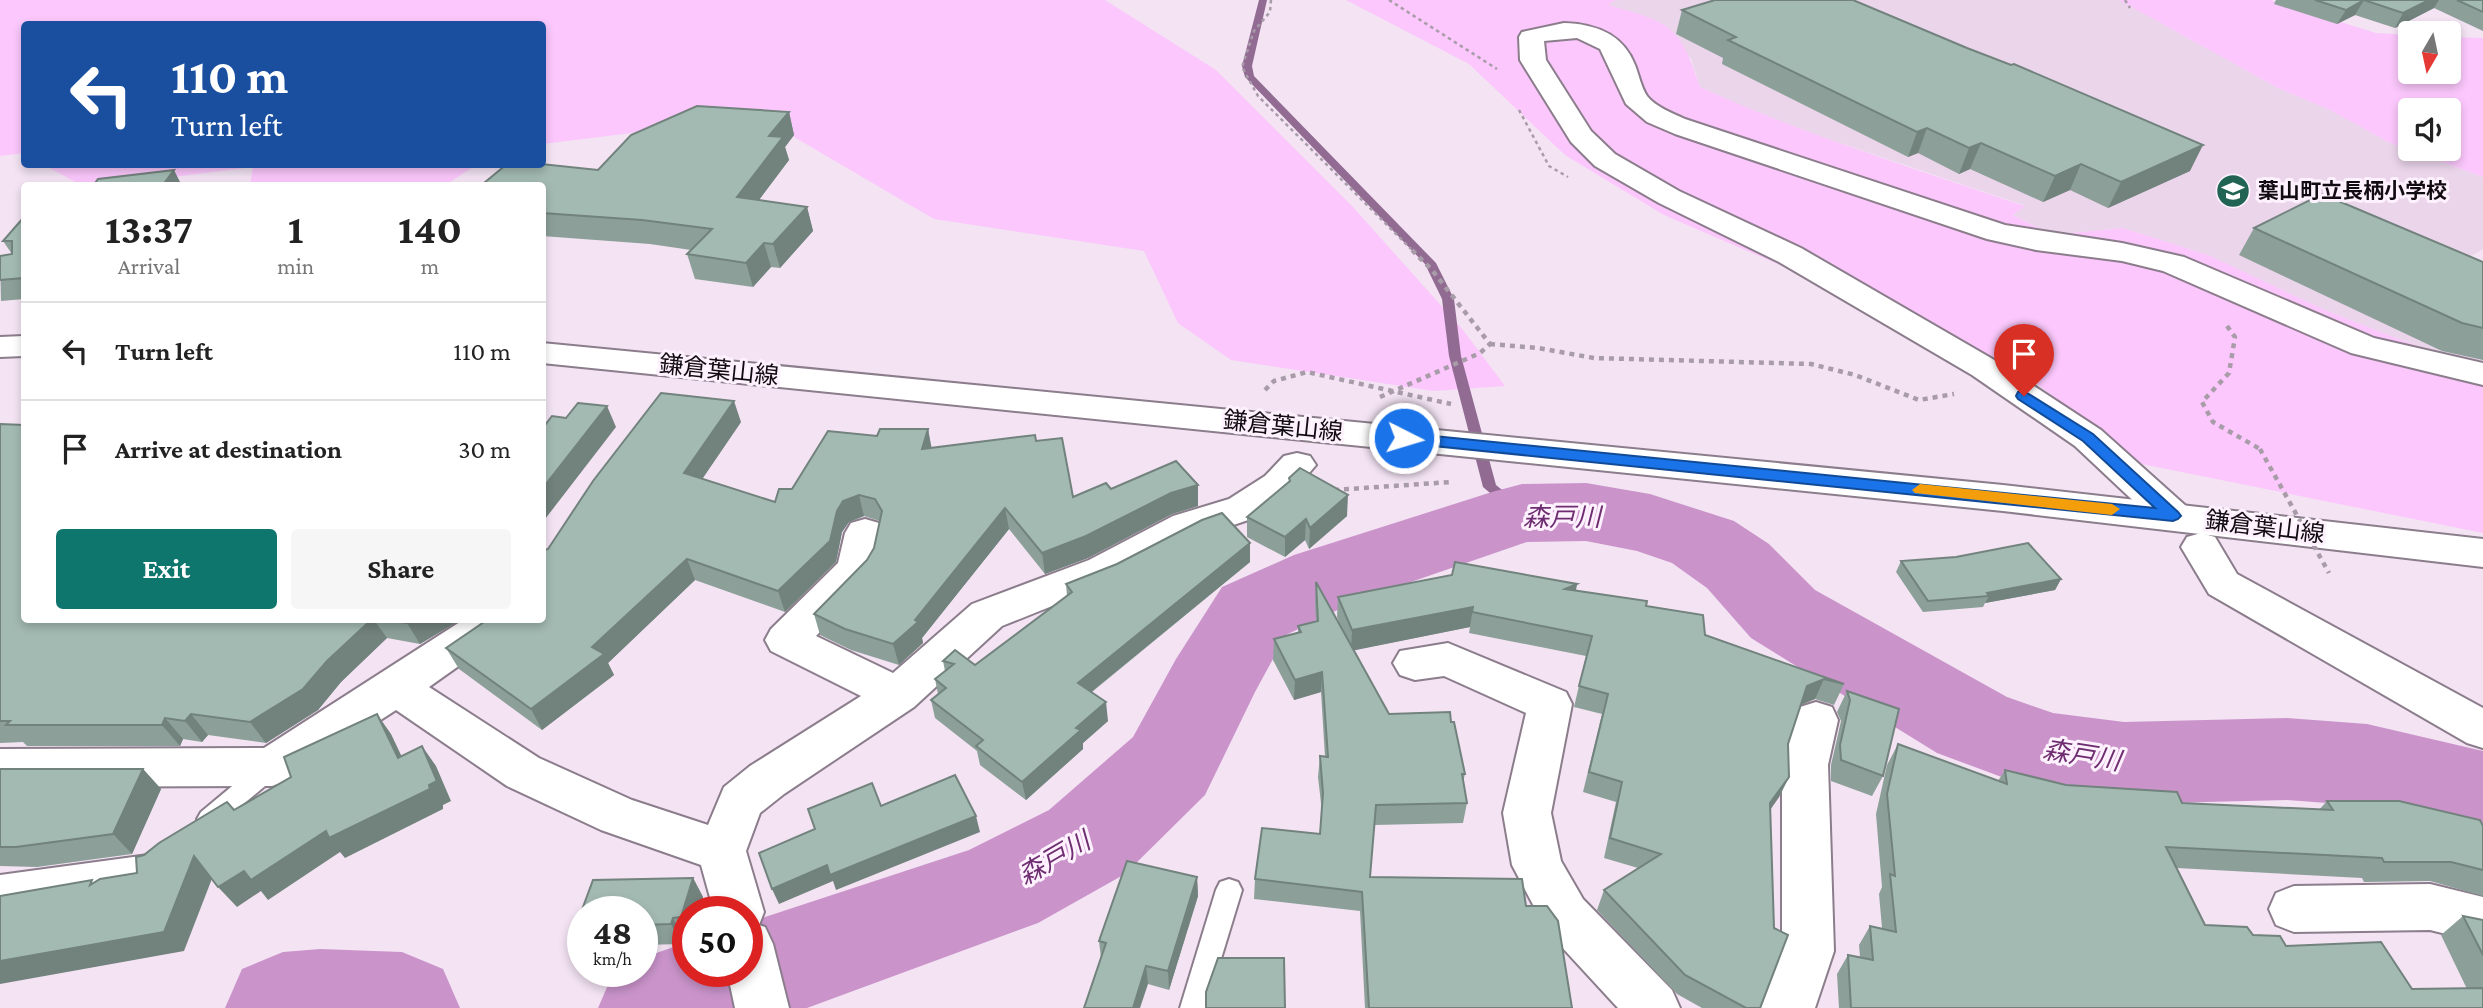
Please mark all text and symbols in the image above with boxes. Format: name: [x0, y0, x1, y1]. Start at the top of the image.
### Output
north arrow: [2398, 21, 2460, 84]
map controls: [2398, 21, 2461, 161]
icon: left: [56, 49, 147, 140]
text: 110 m: [171, 49, 288, 104]
button: sound: [2398, 98, 2461, 161]
text: Turn left: [171, 107, 282, 143]
school or university icon: 葉山町立長柄小学校: [2214, 172, 2252, 210]
place label: 葉山町立長柄小学校: [2258, 179, 2447, 203]
text: 13:37: [105, 205, 193, 252]
text: 1: [288, 205, 303, 252]
text: 140: [398, 205, 462, 252]
text: Arrival: [118, 253, 180, 279]
text: min: [277, 253, 314, 279]
text: m: [421, 253, 439, 279]
pin: [1994, 324, 2054, 396]
icon: left: [56, 332, 94, 370]
icon: arrive: [2005, 335, 2043, 373]
text: Turn left: [115, 337, 213, 366]
text: 110 m: [453, 337, 511, 366]
street label: 鎌倉葉山線: [658, 350, 780, 389]
position arrow: [1367, 401, 1441, 475]
street label: 鎌倉葉山線: [1222, 406, 1344, 445]
icon: arrive: [56, 430, 94, 468]
text: Arrive at destination: [115, 435, 342, 464]
text: 30 m: [458, 435, 511, 464]
water label: 森戸川: [1523, 503, 1604, 532]
street label: 鎌倉葉山線: [2204, 506, 2326, 547]
button: Exit: [56, 529, 277, 609]
button: Share: [291, 529, 511, 609]
water label: 森戸川: [2041, 735, 2126, 776]
water label: 森戸川: [1013, 825, 1098, 890]
speed limit sign: 50: [672, 896, 763, 987]
text: 48: [593, 913, 632, 952]
text: km/h: [593, 949, 632, 969]

